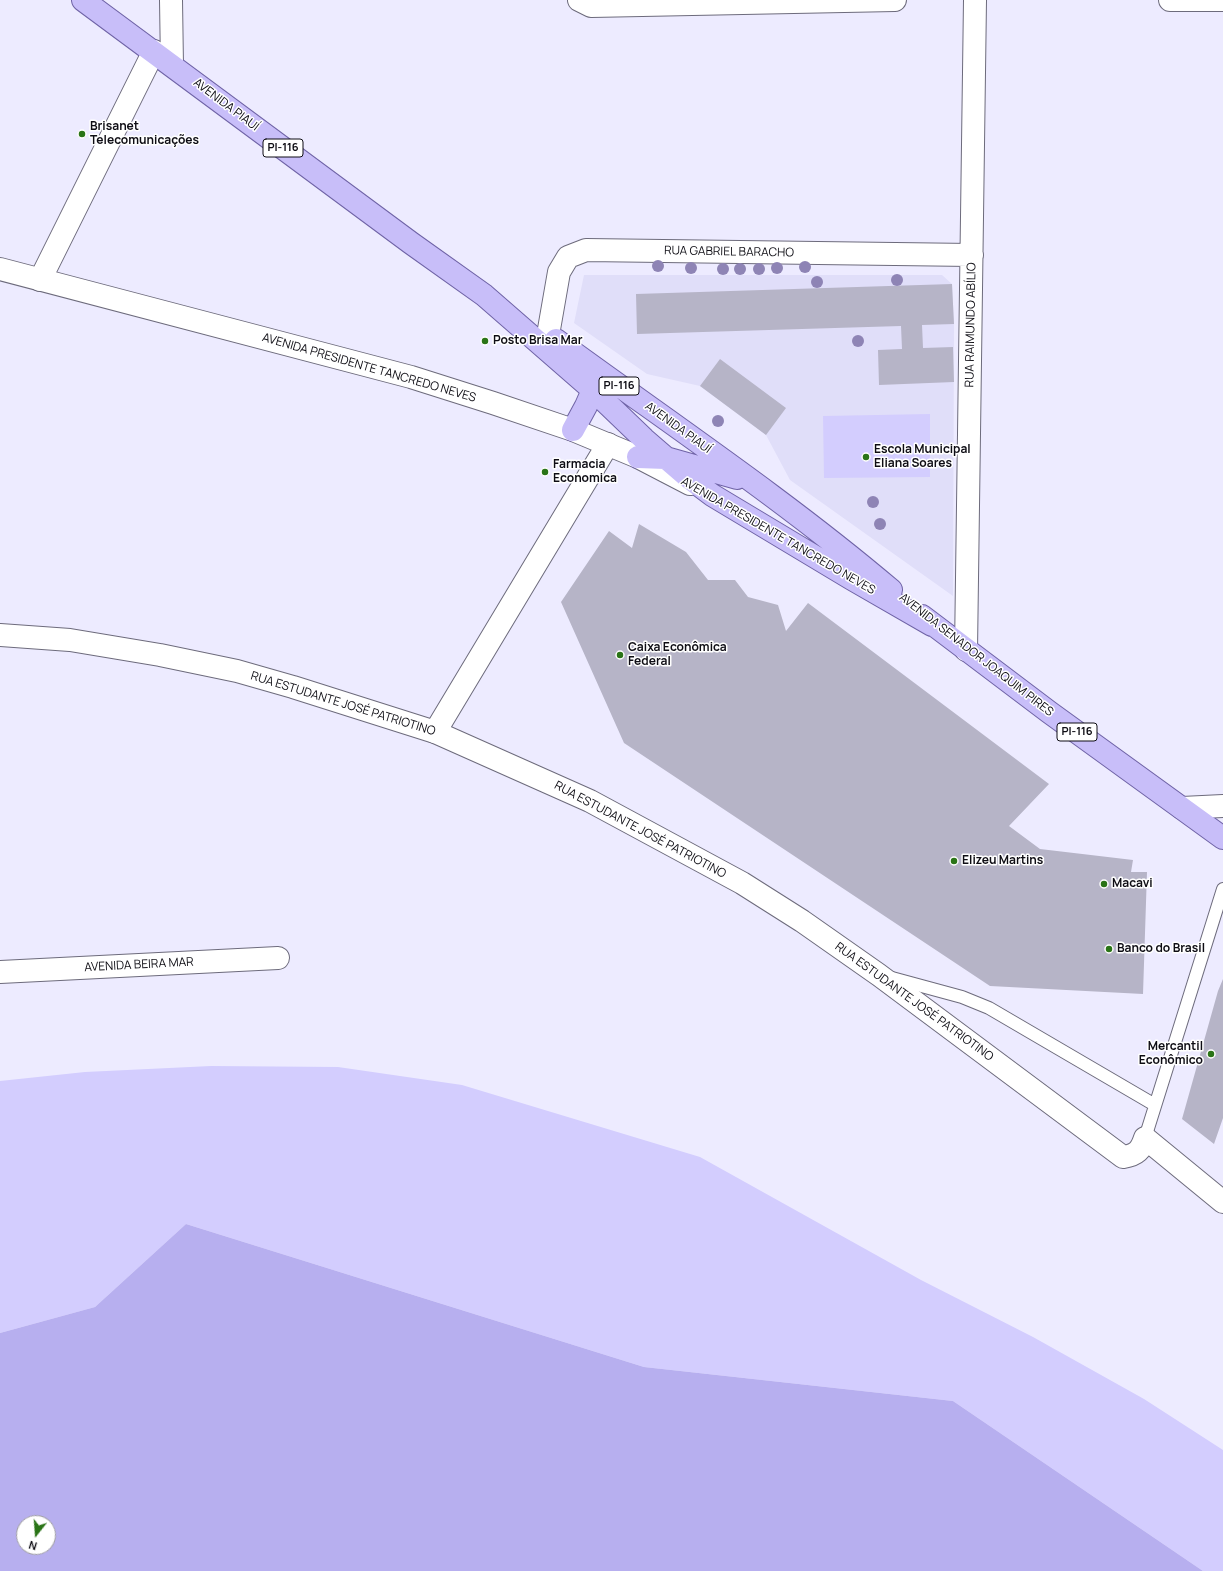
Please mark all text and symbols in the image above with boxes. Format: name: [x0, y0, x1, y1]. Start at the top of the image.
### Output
street label: AVENIDA PIAUÍ: [190, 76, 262, 134]
place label: Brisanet Telecomunicações: [90, 120, 199, 148]
marker: Brisanet Telecomunicações: [77, 129, 87, 139]
road number: PI-116: [263, 139, 303, 157]
street label: RUA GABRIEL BARACHO: [664, 244, 794, 260]
street label: RUA RAIMUNDO ABÍLIO: [963, 262, 979, 388]
street label: AVENIDA PRESIDENTE TANCREDO NEVES: [260, 331, 478, 405]
place label: Posto Brisa Mar: [493, 334, 583, 348]
marker: Posto Brisa Mar: [480, 336, 490, 346]
road number: PI-116: [599, 377, 639, 395]
street label: AVENIDA PIAUÍ: [642, 399, 714, 457]
place label: Escola Municipal Eliana Soares: [874, 443, 971, 471]
marker: Escola Municipal Eliana Soares: [861, 452, 871, 462]
place label: Farmacia Economica: [553, 458, 617, 486]
marker: Farmacia Economica: [540, 467, 550, 477]
street label: AVENIDA PRESIDENTE TANCREDO NEVES: [678, 474, 878, 598]
street label: AVENIDA SENADOR JOAQUIM PIRES: [896, 590, 1056, 720]
place label: Caixa Econômica Federal: [628, 641, 727, 669]
marker: Caixa Econômica Federal: [615, 650, 625, 660]
street label: RUA ESTUDANTE JOSÉ PATRIOTINO: [249, 669, 437, 739]
road number: PI-116: [1057, 723, 1097, 741]
street label: RUA ESTUDANTE JOSÉ PATRIOTINO: [552, 778, 728, 882]
place label: Elizeu Martins: [962, 854, 1043, 868]
marker: Elizeu Martins: [949, 856, 959, 866]
place label: Macavi: [1112, 877, 1153, 891]
marker: Macavi: [1099, 879, 1109, 889]
street label: RUA ESTUDANTE JOSÉ PATRIOTINO: [832, 940, 996, 1064]
place label: Banco do Brasil: [1117, 942, 1205, 956]
marker: Banco do Brasil: [1104, 944, 1114, 954]
street label: AVENIDA BEIRA MAR: [84, 955, 194, 975]
place label: Mercantil Econômico: [1139, 1040, 1203, 1068]
marker: Mercantil Econômico: [1206, 1049, 1216, 1059]
north arrow: [16, 1515, 56, 1555]
text: N: [27, 1538, 39, 1554]

